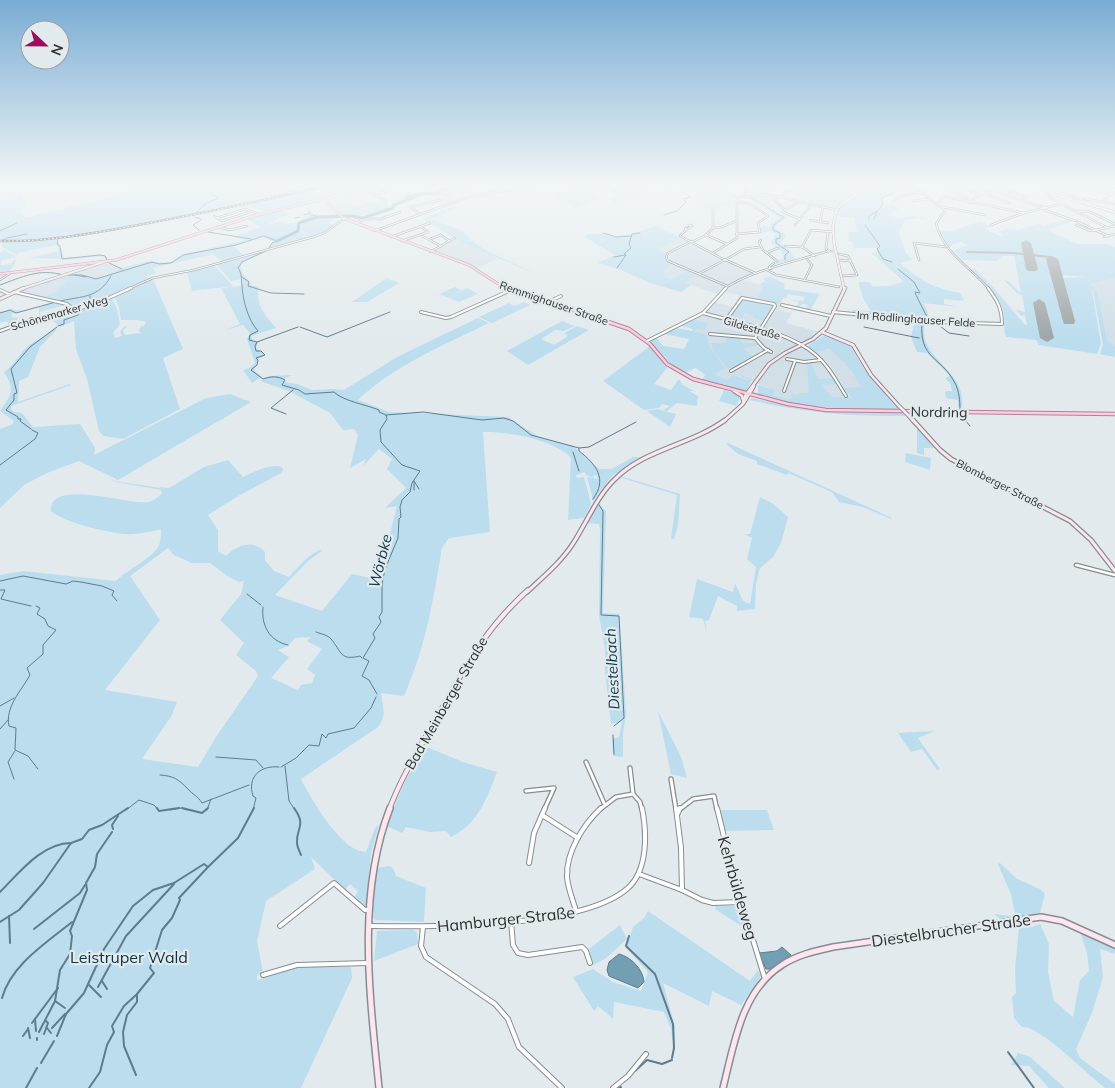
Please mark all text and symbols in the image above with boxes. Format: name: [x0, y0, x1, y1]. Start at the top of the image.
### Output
north arrow: [20, 20, 70, 70]
text: N: [47, 42, 67, 58]
street label: Remmighauser Straße: [498, 278, 610, 328]
street label: Schönemarker Weg: [9, 292, 109, 334]
street label: Im Rödlinghauser Felde: [856, 308, 976, 330]
street label: Gildestraße: [722, 313, 782, 343]
street label: Nordring: [910, 403, 968, 421]
street label: Blomberger Straße: [954, 456, 1046, 512]
water label: Wörbke: [364, 532, 396, 590]
water label: Diestelbach: [600, 628, 624, 710]
street label: Bad Meinberger Straße: [401, 633, 491, 773]
street label: Kehrbüldeweg: [714, 834, 762, 942]
street label: Hamburger Straße: [436, 902, 576, 936]
street label: Diestelbrucher Straße: [870, 909, 1032, 951]
park label: Leistruper Wald: [70, 947, 188, 967]

